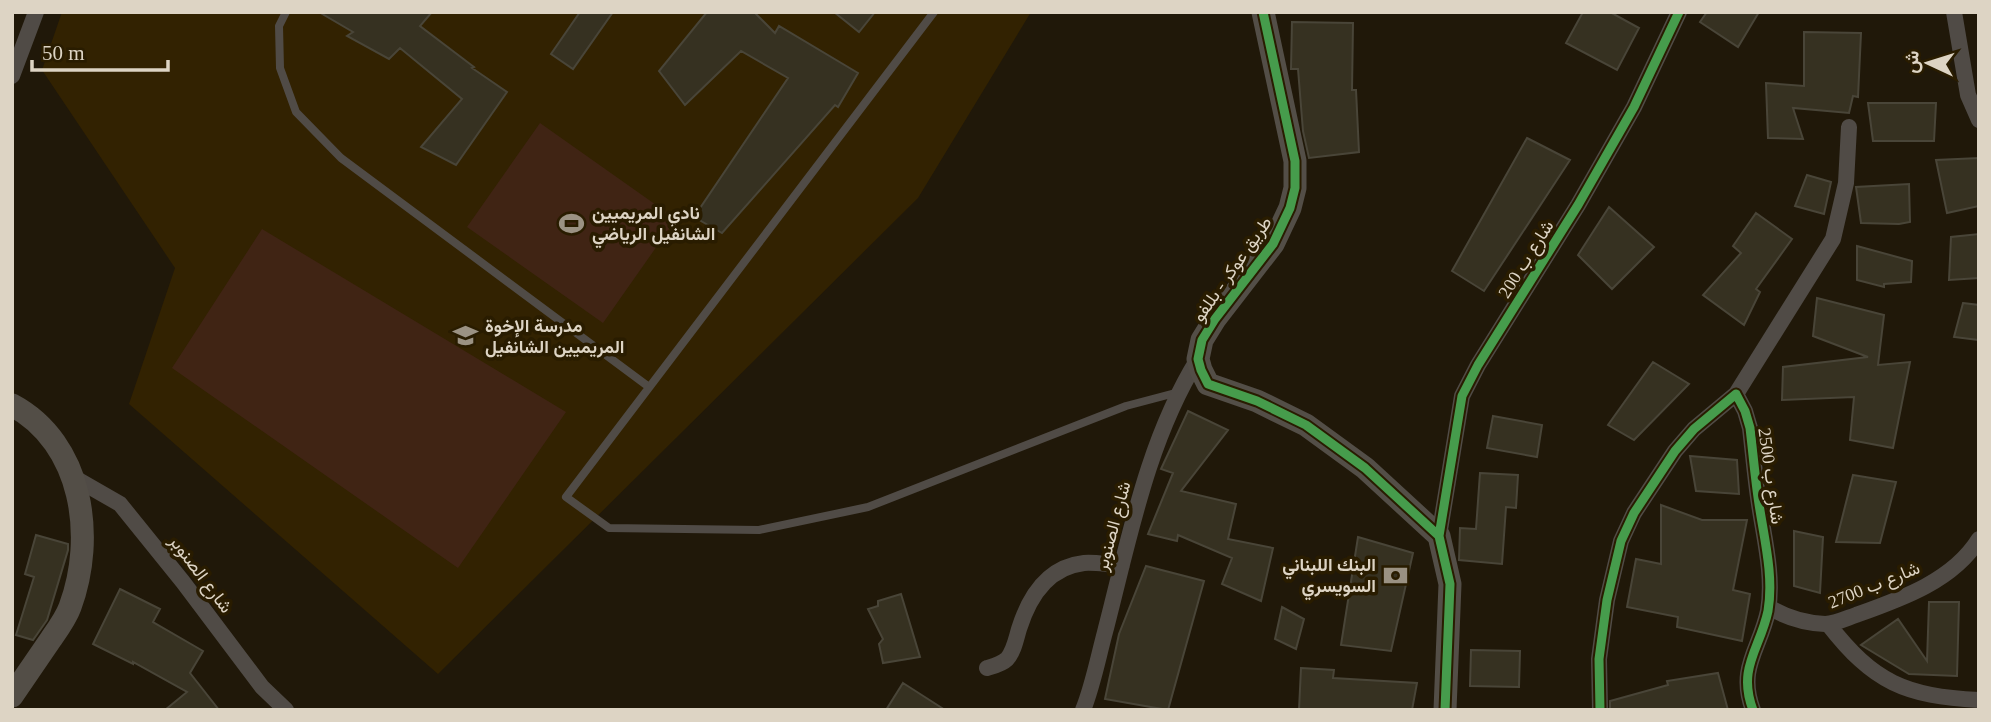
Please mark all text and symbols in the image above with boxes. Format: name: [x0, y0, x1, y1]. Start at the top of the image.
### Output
scale bar: [32, 28, 168, 72]
north arrow: [1893, 28, 1963, 98]
text: 50 m: [42, 41, 85, 65]
text: ش: [1900, 50, 1924, 74]
place label: نادي المريميين الشانفيل الرياضي: [592, 203, 715, 249]
sports icon: نادي المريميين الشانفيل الرياضي: [558, 209, 586, 237]
street label: طريق عوكر - بللفو: [1188, 213, 1276, 326]
street label: شارع ب 200: [1494, 216, 1559, 303]
place label: مدرسة الإخوة المريميين الشانفيل: [485, 316, 624, 358]
school or university icon: مدرسة الإخوة المريميين الشانفيل: [451, 322, 479, 350]
street label: شارع ب 2500: [1752, 427, 1788, 526]
street label: شارع الصنوبر: [1091, 479, 1136, 574]
street label: شارع الصنوبر: [163, 530, 237, 618]
place label: البنك اللبناني السويسري: [1282, 555, 1376, 601]
street label: شارع ب 2700: [1825, 558, 1923, 614]
bank icon: البنك اللبناني السويسري: [1382, 561, 1410, 589]

